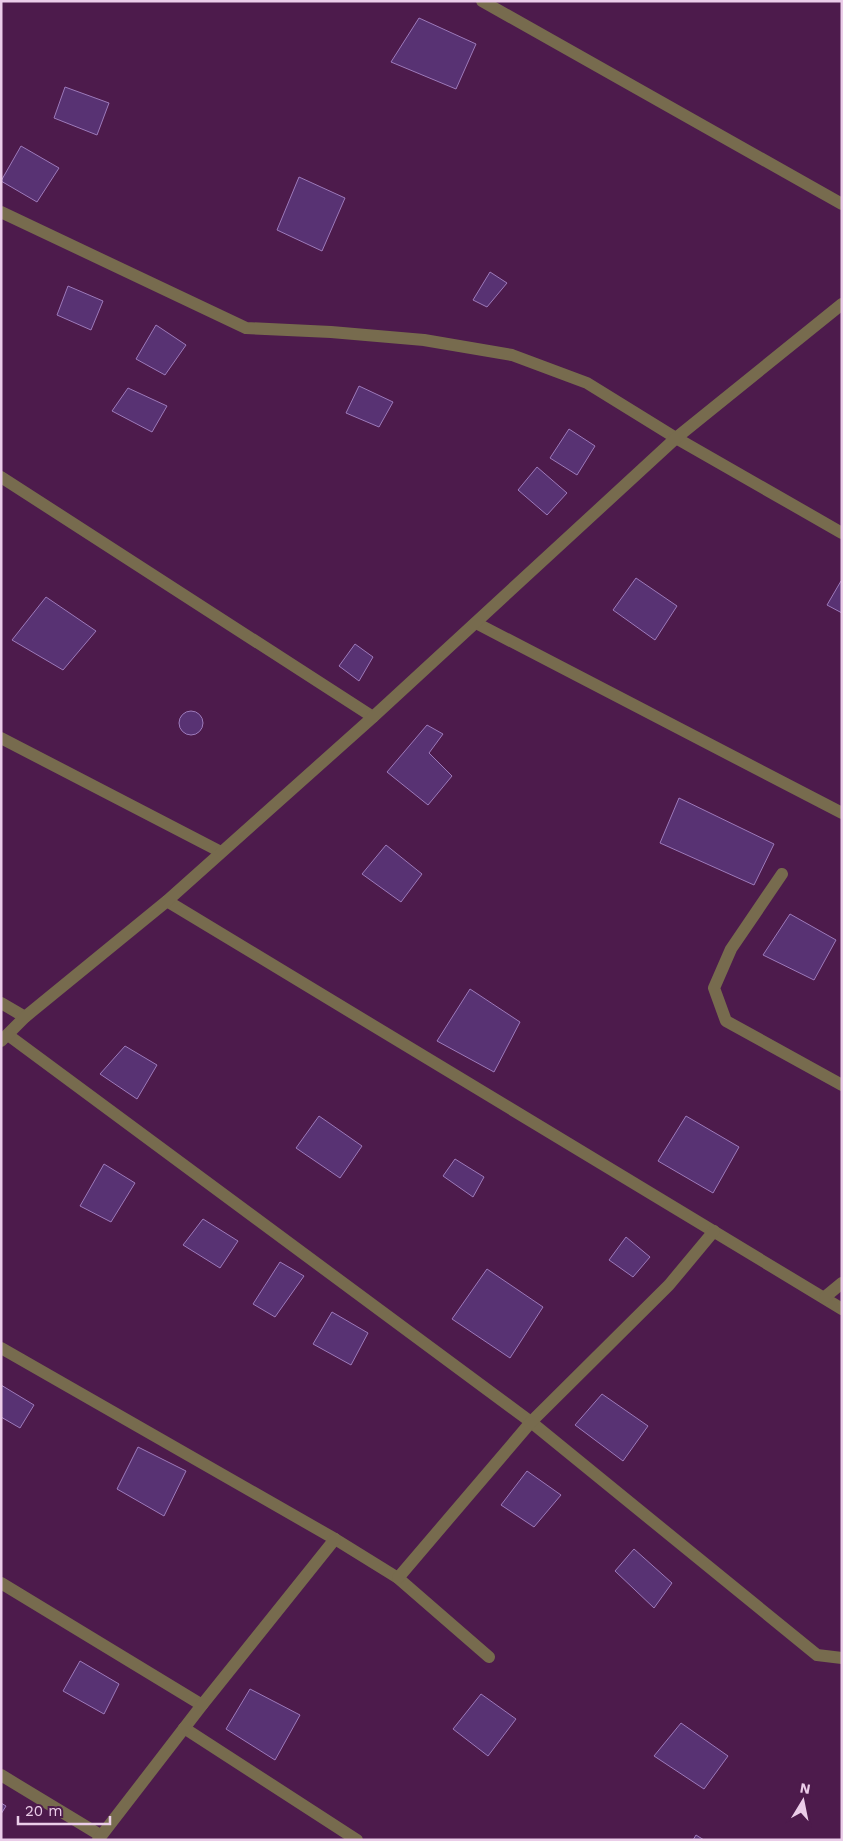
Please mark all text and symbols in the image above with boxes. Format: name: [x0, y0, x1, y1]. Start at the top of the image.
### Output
north arrow: [778, 1776, 828, 1826]
text: N: [799, 1779, 812, 1797]
scale bar: [18, 1794, 110, 1826]
text: 20 m: [25, 1802, 63, 1820]

